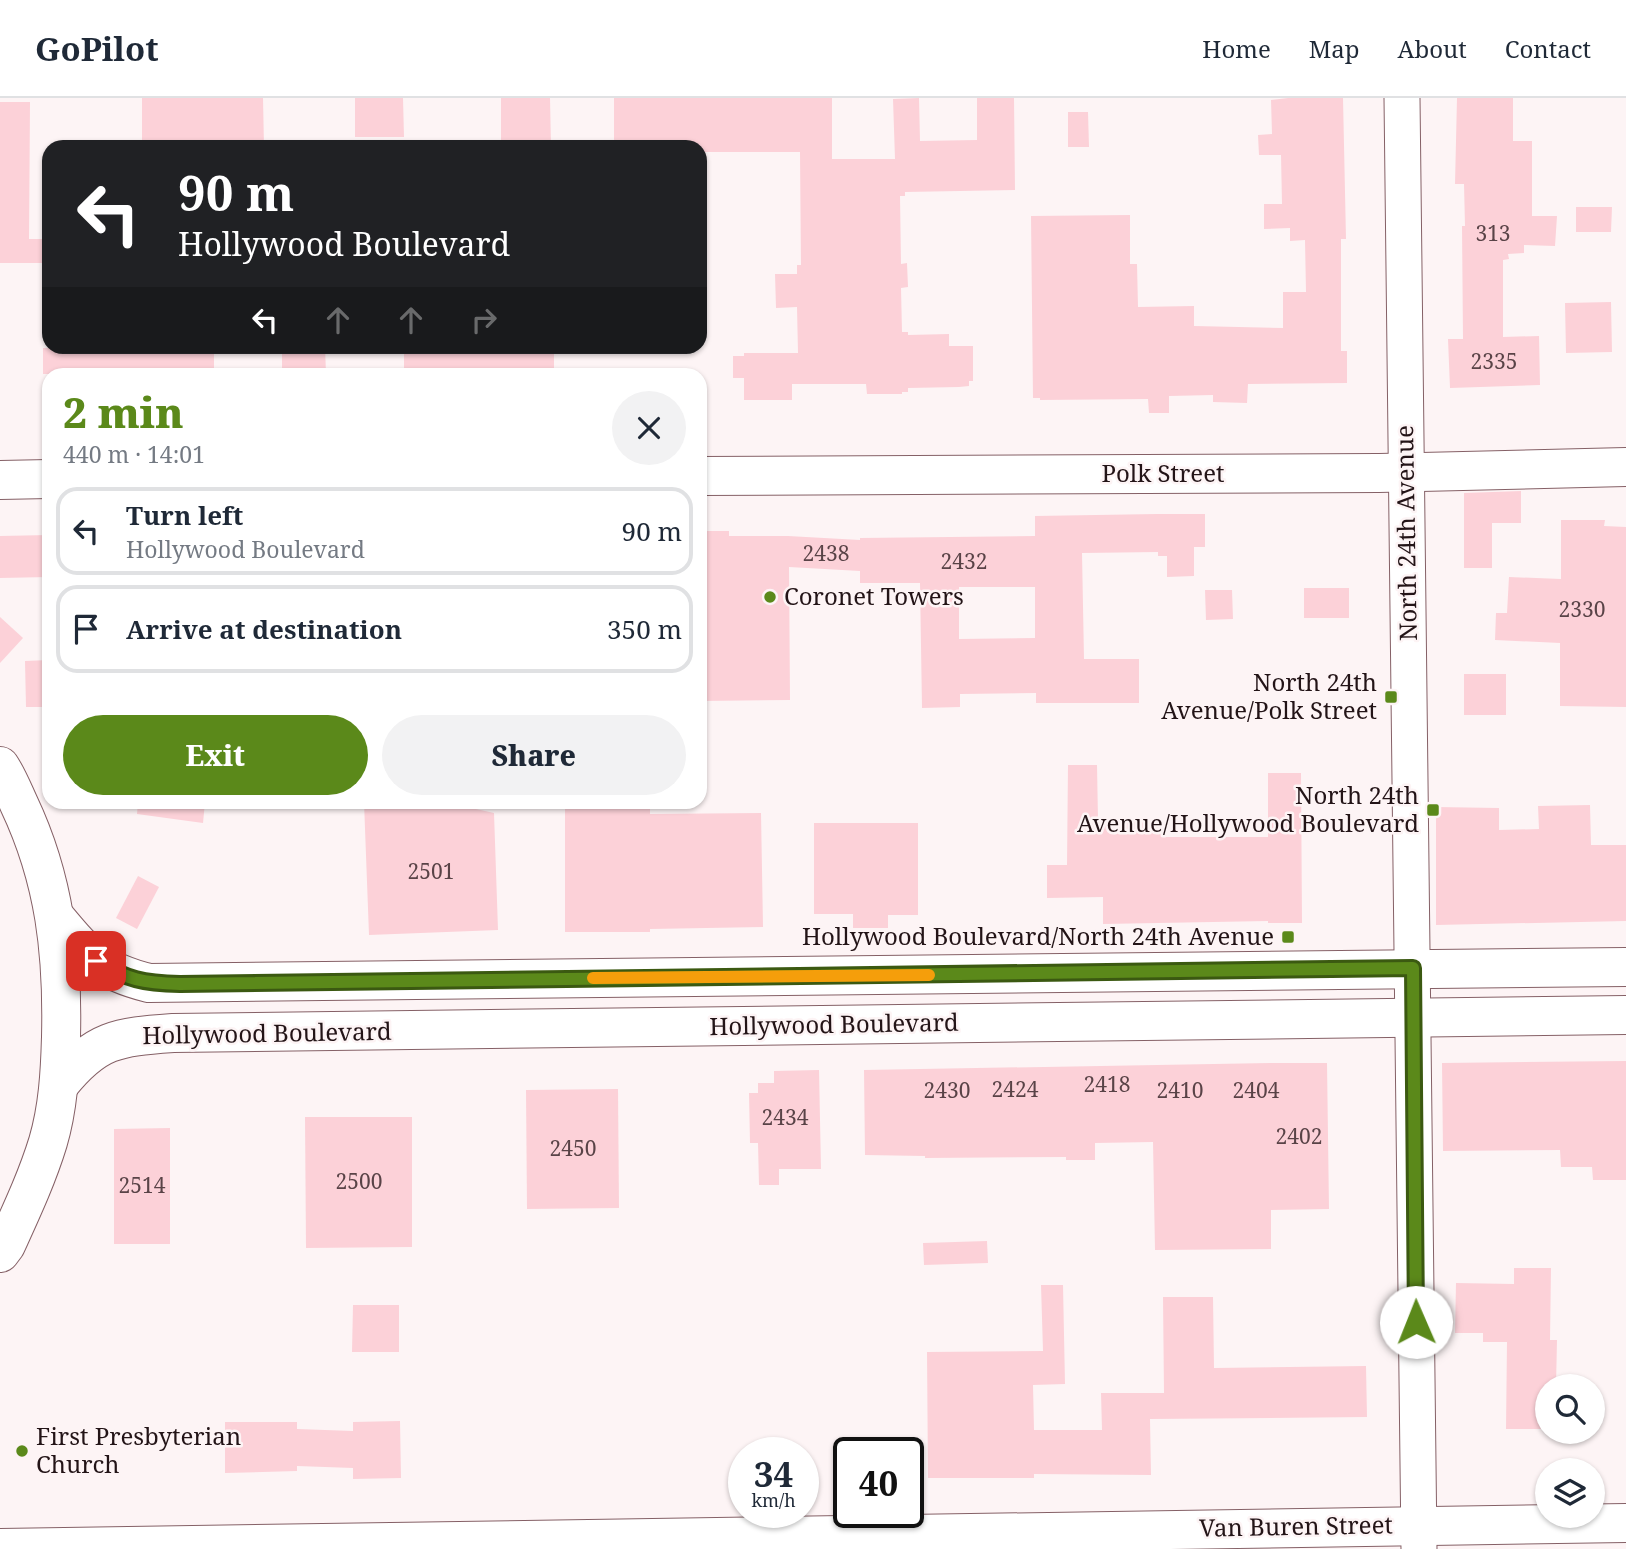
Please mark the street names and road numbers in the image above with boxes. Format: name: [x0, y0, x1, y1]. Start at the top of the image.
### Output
street label: North 24th Avenue: [1387, 425, 1424, 641]
street label: Polk Street: [1102, 456, 1225, 489]
street label: Hollywood Boulevard: [709, 1005, 959, 1042]
street label: Hollywood Boulevard: [142, 1014, 392, 1051]
street label: Van Buren Street: [1199, 1507, 1393, 1544]

